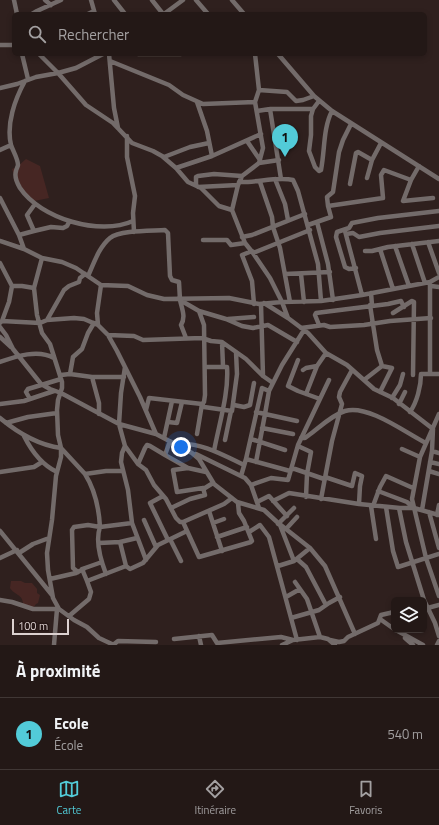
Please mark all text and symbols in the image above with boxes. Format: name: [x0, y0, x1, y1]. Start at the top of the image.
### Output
search box: [12, 12, 427, 56]
icon: search: [26, 23, 48, 45]
text: Rechercher: [58, 23, 129, 46]
pin: 1: [272, 124, 298, 157]
your location: [171, 437, 191, 457]
map controls: [391, 597, 427, 633]
button: layers: [391, 597, 427, 633]
scale bar: [12, 617, 69, 636]
text: 100 m: [18, 618, 48, 634]
text: À proximité: [16, 658, 100, 684]
text: Ecole: [54, 712, 89, 735]
text: 1: [25, 724, 33, 744]
text: 540 m: [387, 724, 423, 744]
text: École: [54, 735, 83, 755]
tab: Carte: [57, 778, 81, 818]
tab: Itinéraire: [195, 778, 236, 818]
tab: Favoris: [349, 778, 382, 818]

